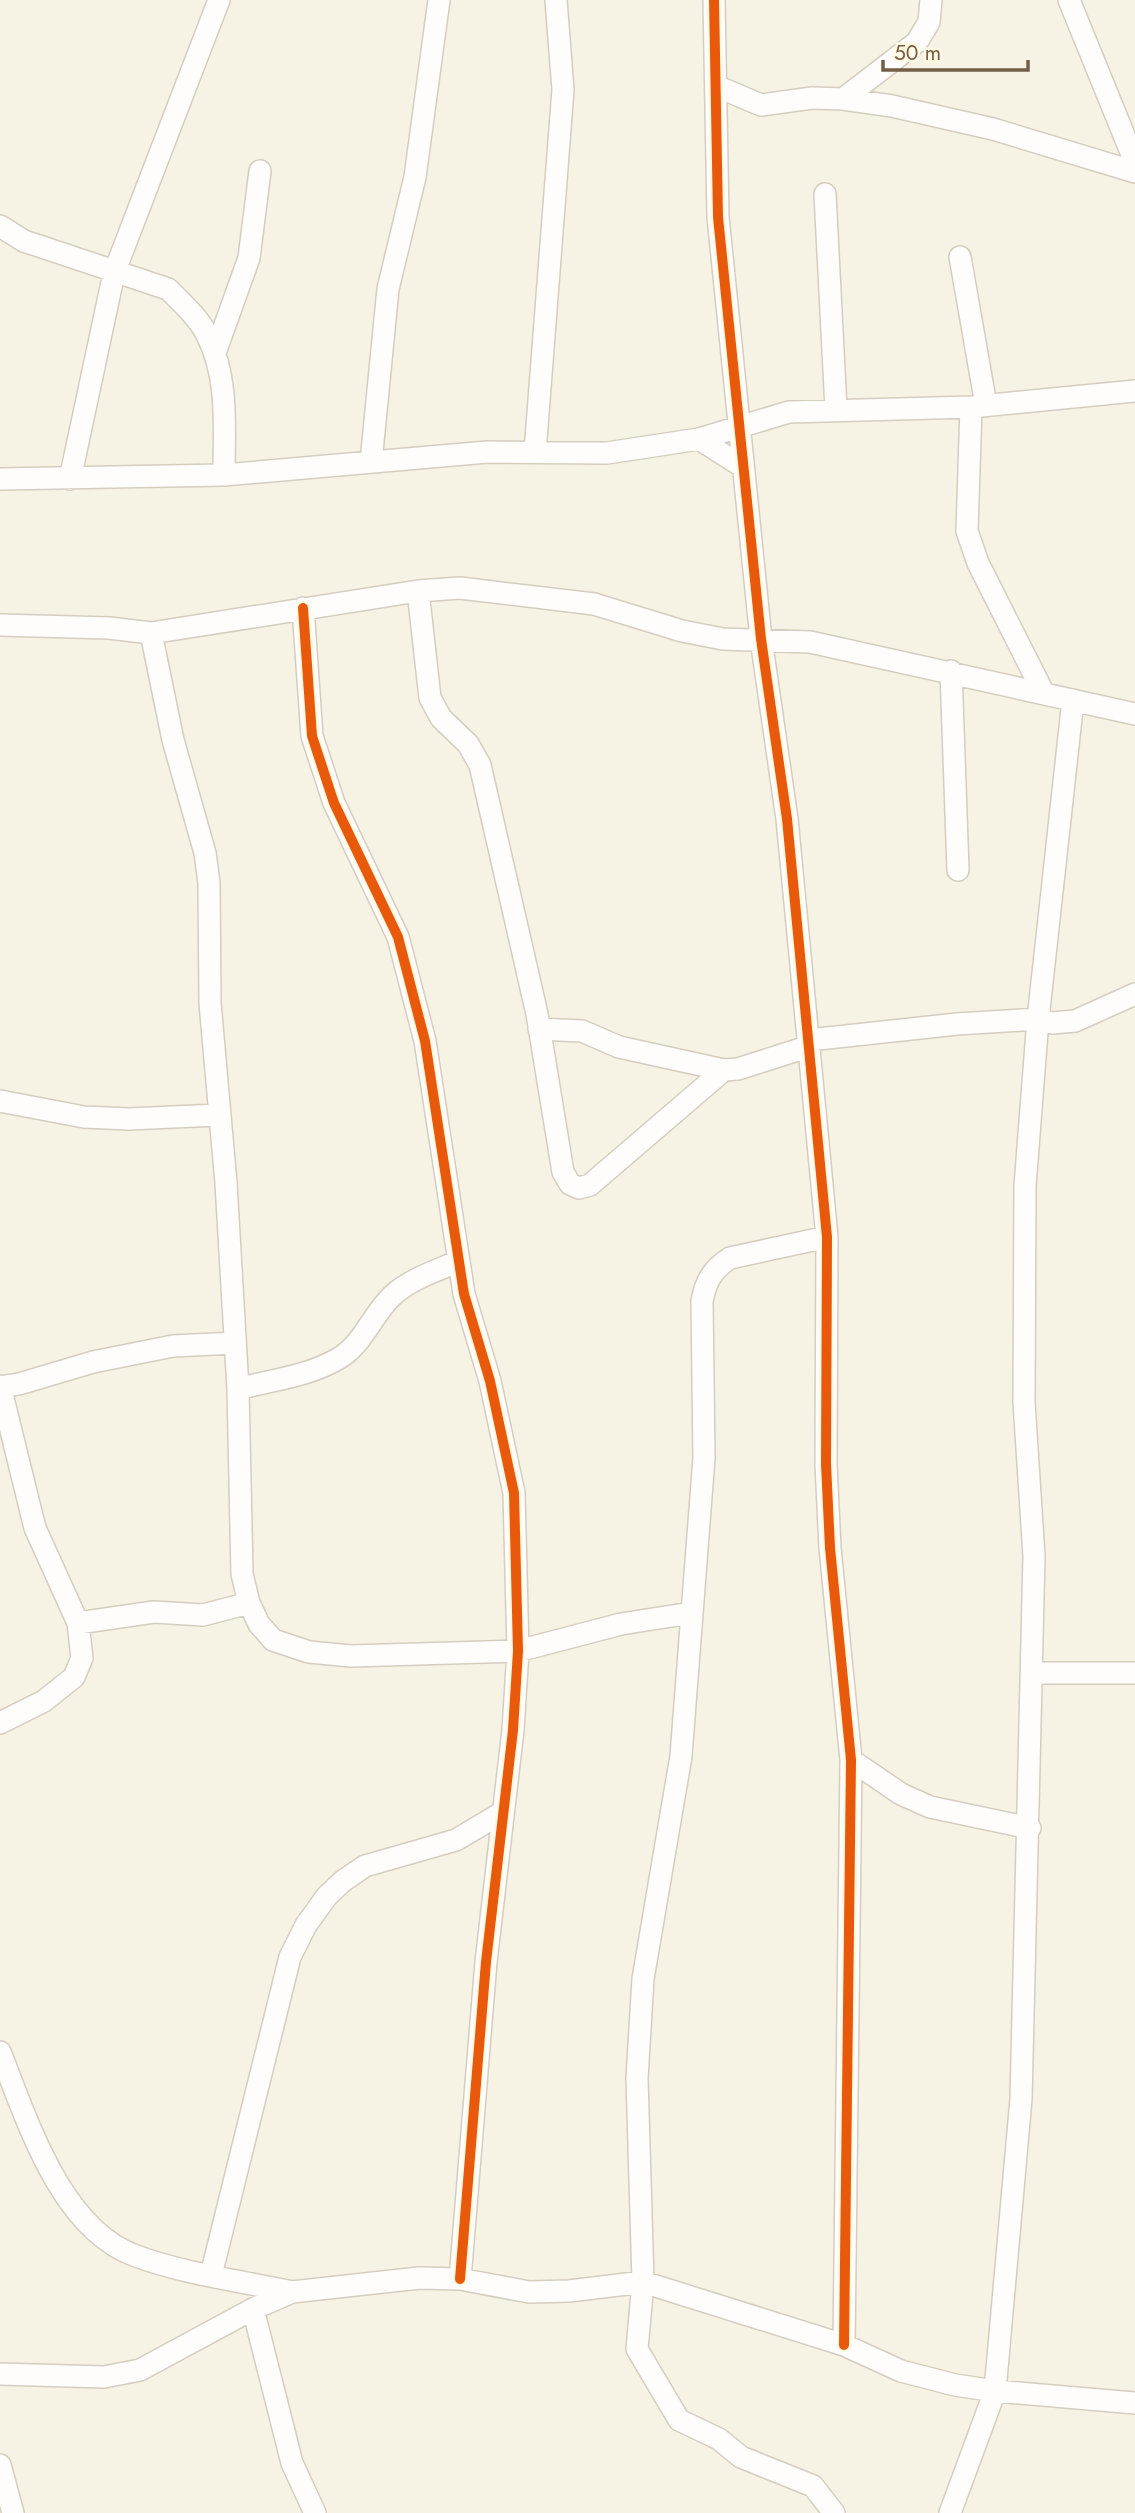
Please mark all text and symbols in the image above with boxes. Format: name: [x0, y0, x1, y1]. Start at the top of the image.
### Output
scale bar: [883, 28, 1028, 72]
text: 50 m: [894, 38, 941, 68]

